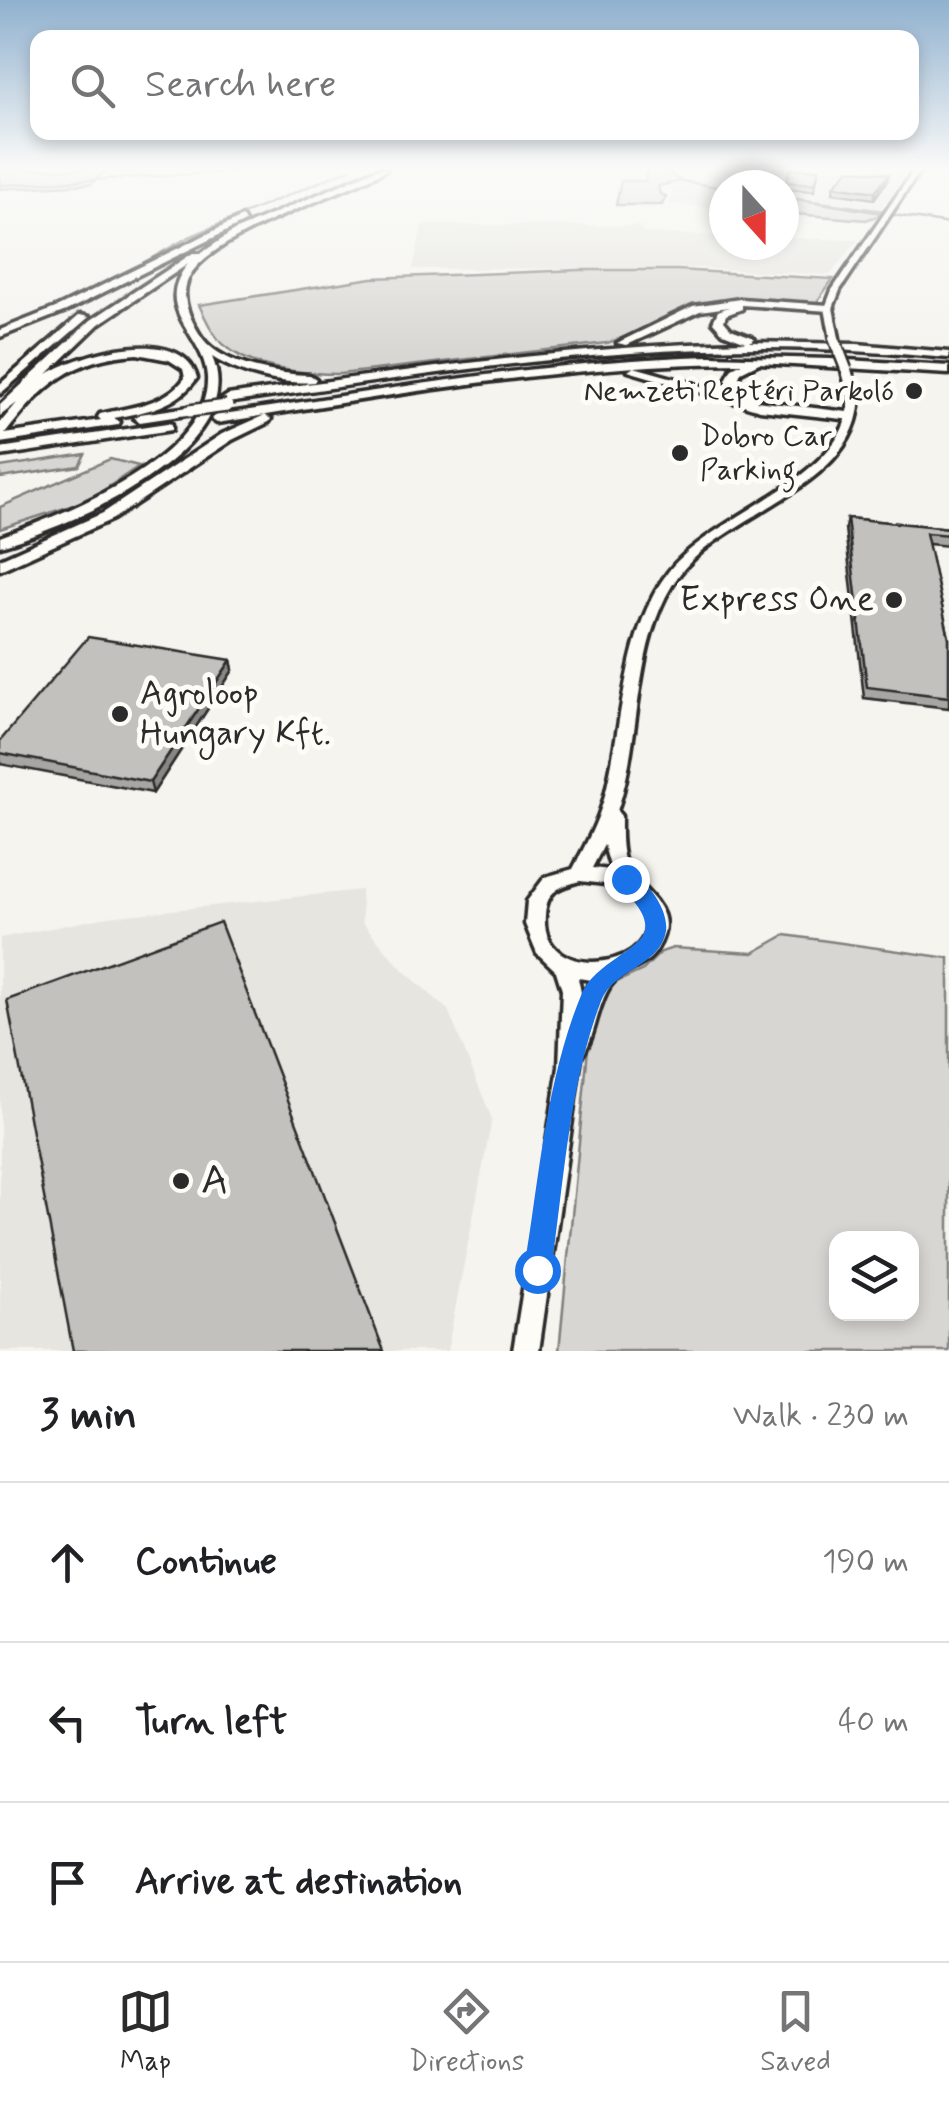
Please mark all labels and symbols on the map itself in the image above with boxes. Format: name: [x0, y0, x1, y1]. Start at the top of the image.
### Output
north arrow: [709, 170, 799, 260]
place label: Nemzeti Reptéri Parkoló: [584, 372, 894, 411]
marker: Nemzeti Reptéri Parkoló: [903, 380, 925, 402]
place label: Dobro Car Parking: [700, 417, 832, 493]
marker: Dobro Car Parking: [669, 442, 691, 464]
place label: Express One: [680, 577, 874, 623]
marker: Express One: [883, 589, 905, 611]
place label: Agroloop Hungary Kft.: [140, 671, 331, 760]
marker: Agroloop Hungary Kft.: [109, 703, 131, 725]
route end: [604, 857, 650, 903]
place label: A: [201, 1154, 228, 1209]
marker: A: [170, 1170, 192, 1192]
route start: [515, 1248, 561, 1294]

